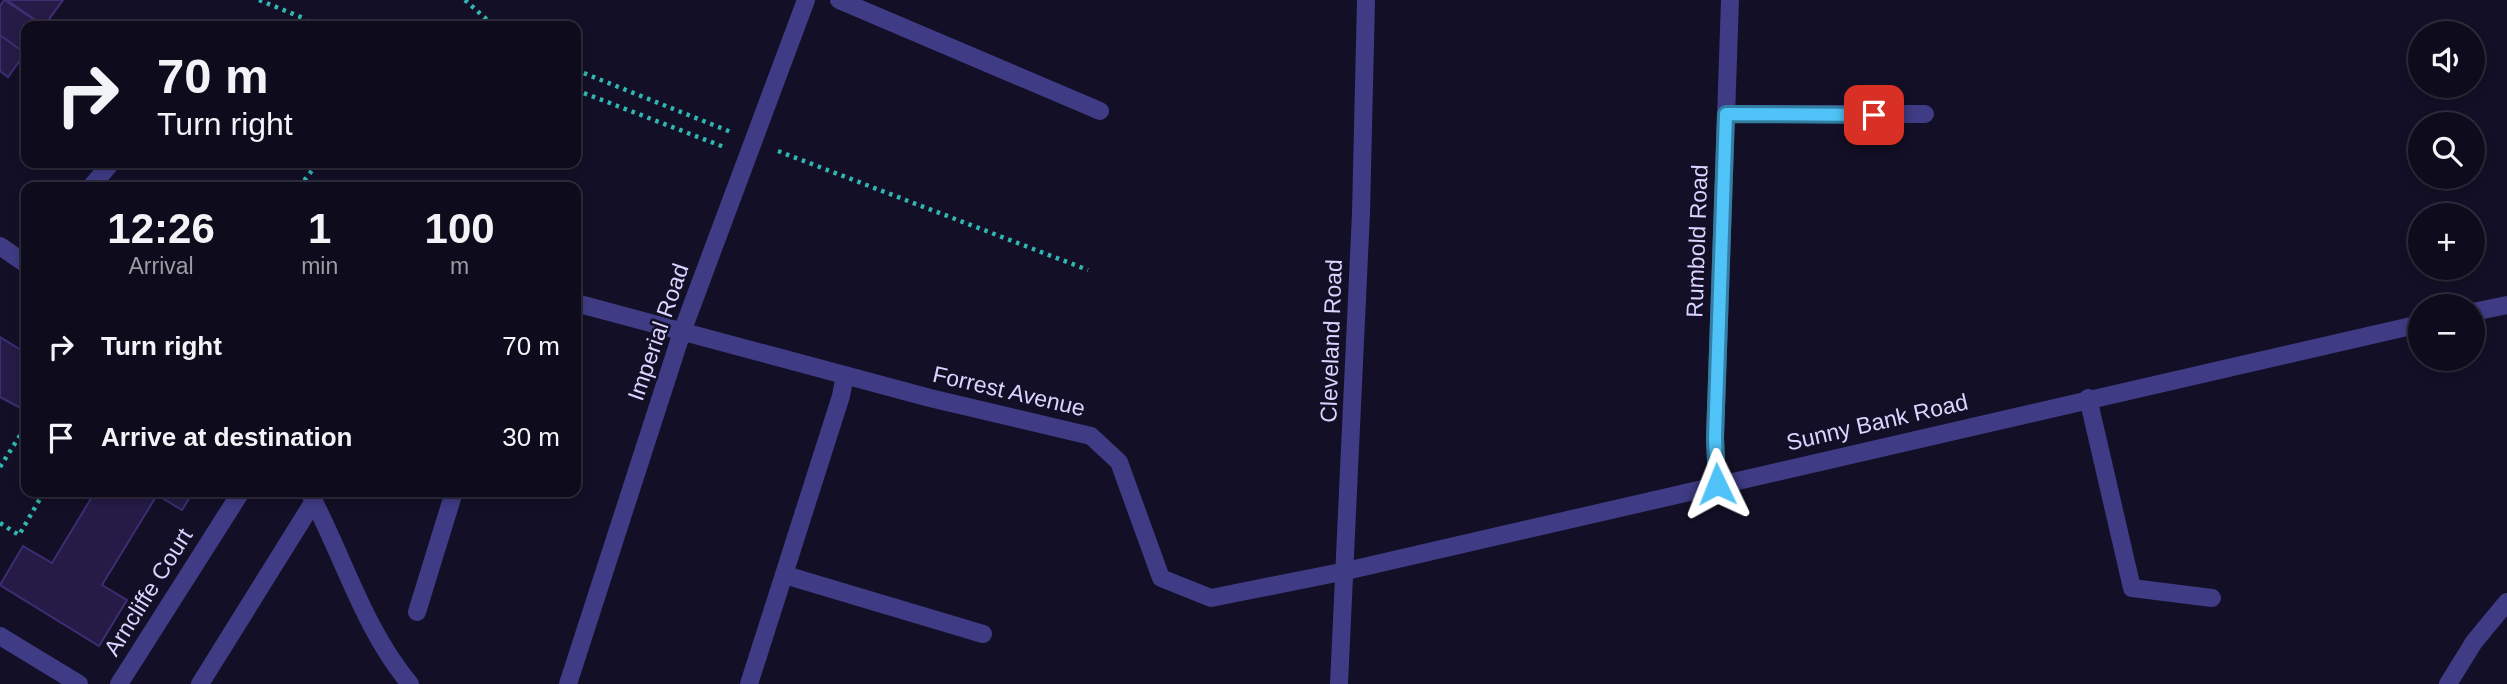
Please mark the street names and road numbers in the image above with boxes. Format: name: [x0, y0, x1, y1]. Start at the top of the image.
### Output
street label: Rumbold Road: [1681, 164, 1713, 318]
street label: Cleveland Road: [1315, 259, 1347, 423]
street label: Imperial Road: [622, 260, 694, 404]
street label: Forrest Avenue: [930, 361, 1088, 421]
street label: Sunny Bank Road: [1784, 388, 1970, 456]
street label: Arncliffe Court: [98, 523, 198, 661]

